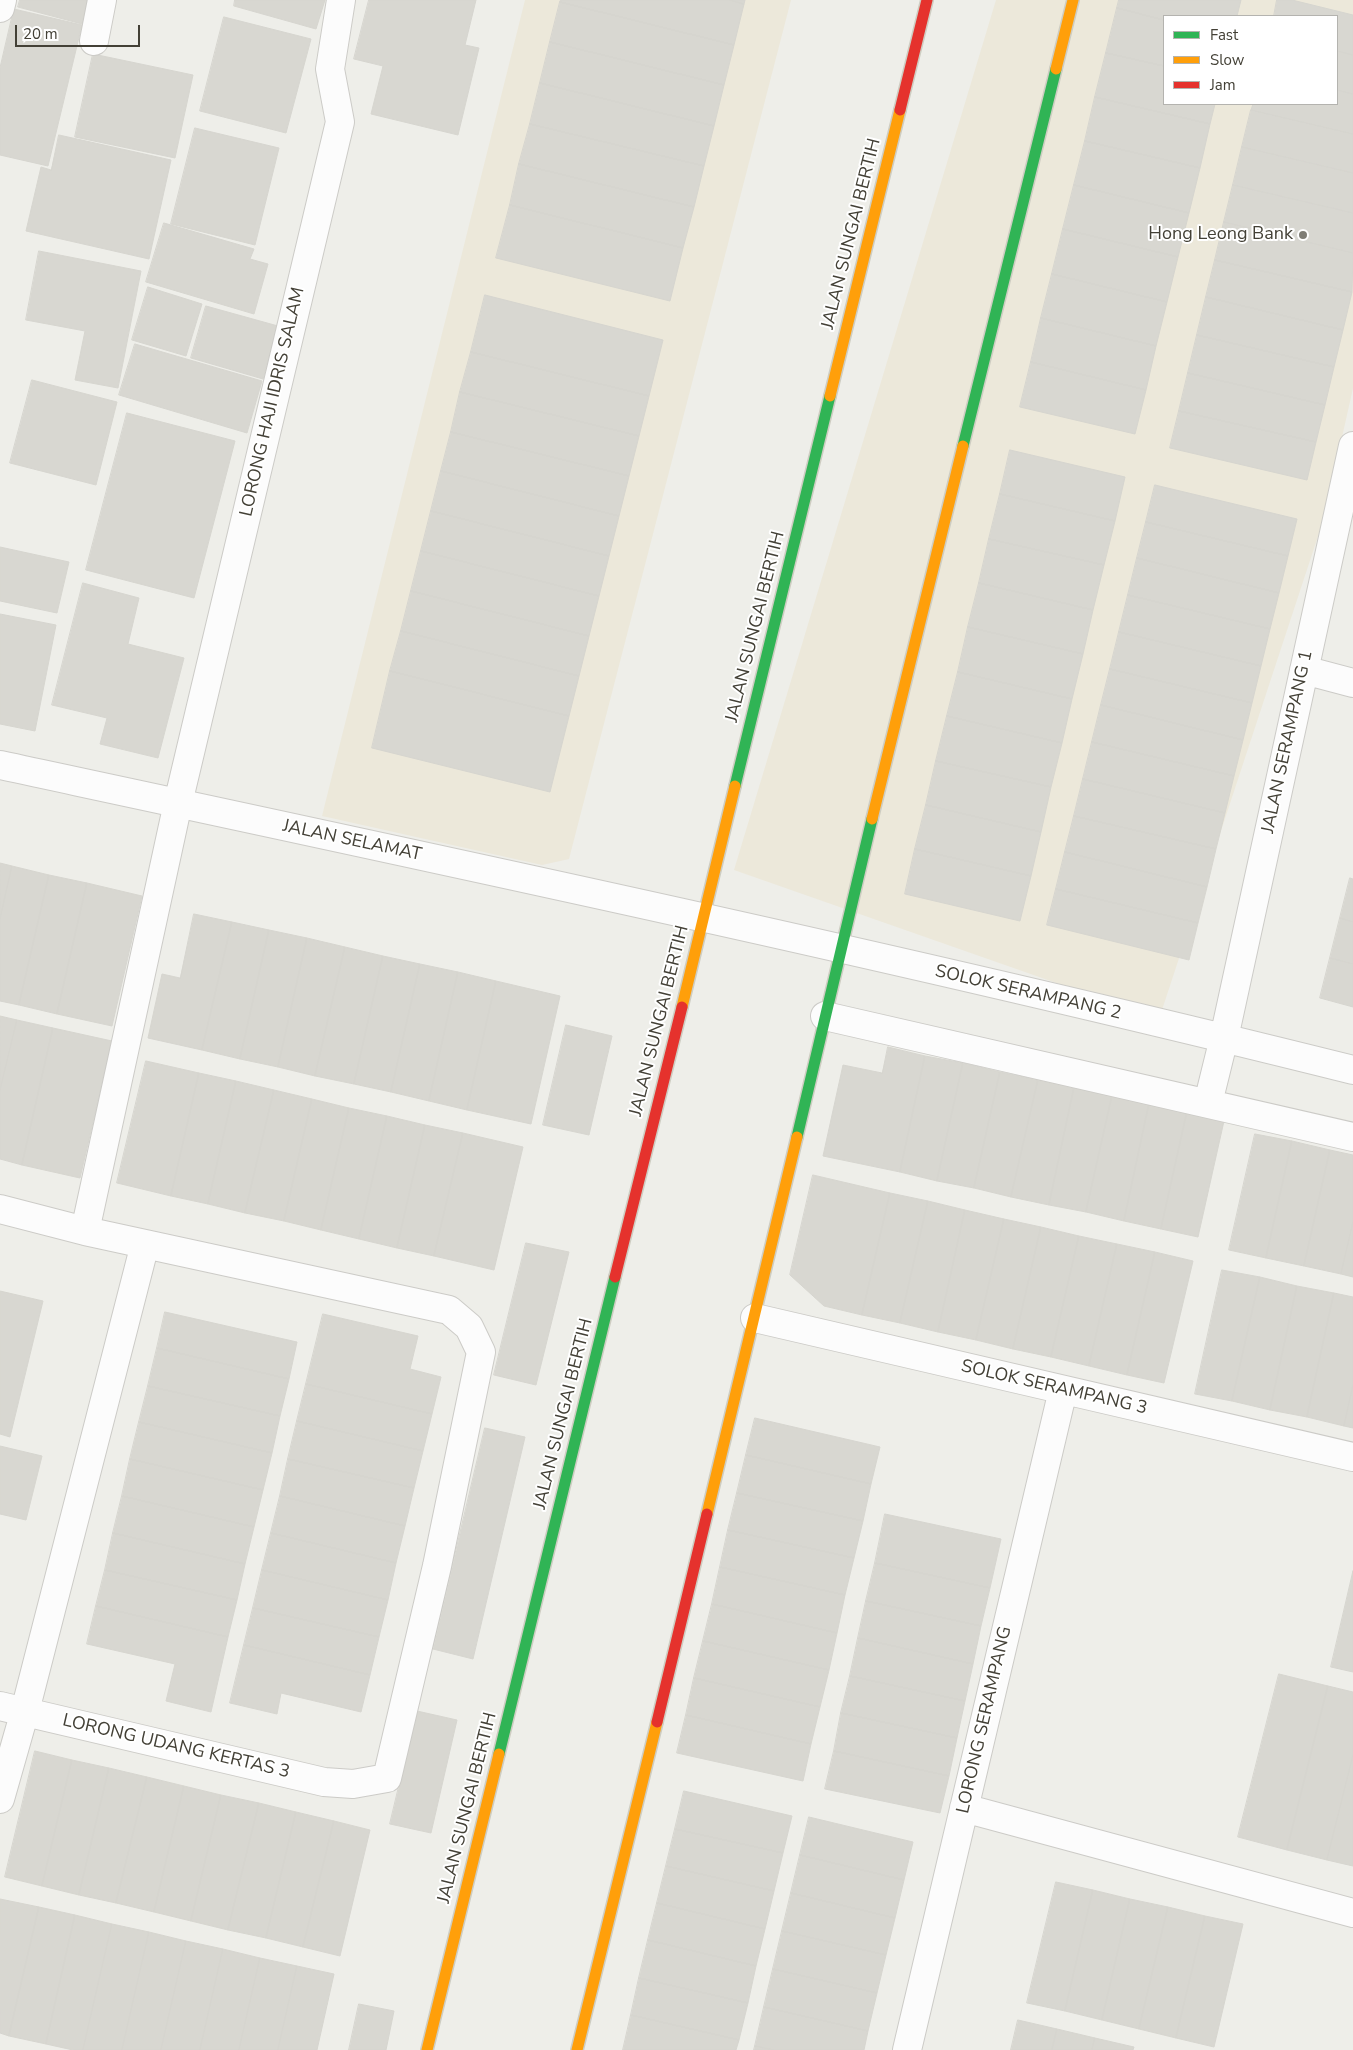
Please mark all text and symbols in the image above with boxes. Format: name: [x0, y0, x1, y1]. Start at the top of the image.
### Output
scale bar: [18, 15, 142, 47]
legend: [1163, 15, 1338, 105]
text: 20 m: [23, 24, 58, 44]
text: Fast: [1210, 25, 1238, 45]
text: Slow: [1210, 50, 1244, 70]
text: Jam: [1210, 75, 1236, 95]
street label: JALAN SUNGAI BERTIH: [818, 136, 886, 332]
place label: Hong Leong Bank: [1148, 224, 1293, 246]
marker: Hong Leong Bank: [1297, 229, 1309, 241]
street label: LORONG HAJI IDRIS SALAM: [236, 285, 310, 519]
street label: JALAN SUNGAI BERTIH: [722, 529, 790, 725]
street label: JALAN SERAMPANG 1: [1258, 649, 1318, 835]
street label: JALAN SELAMAT: [281, 816, 423, 866]
street label: JALAN SUNGAI BERTIH: [626, 923, 694, 1119]
street label: SOLOK SERAMPANG 2: [933, 961, 1123, 1025]
street label: JALAN SUNGAI BERTIH: [530, 1316, 598, 1512]
street label: SOLOK SERAMPANG 3: [959, 1356, 1149, 1420]
street label: LORONG SERAMPANG: [953, 1624, 1017, 1816]
street label: LORONG UDANG KERTAS 3: [60, 1710, 292, 1784]
street label: JALAN SUNGAI BERTIH: [434, 1710, 502, 1906]

